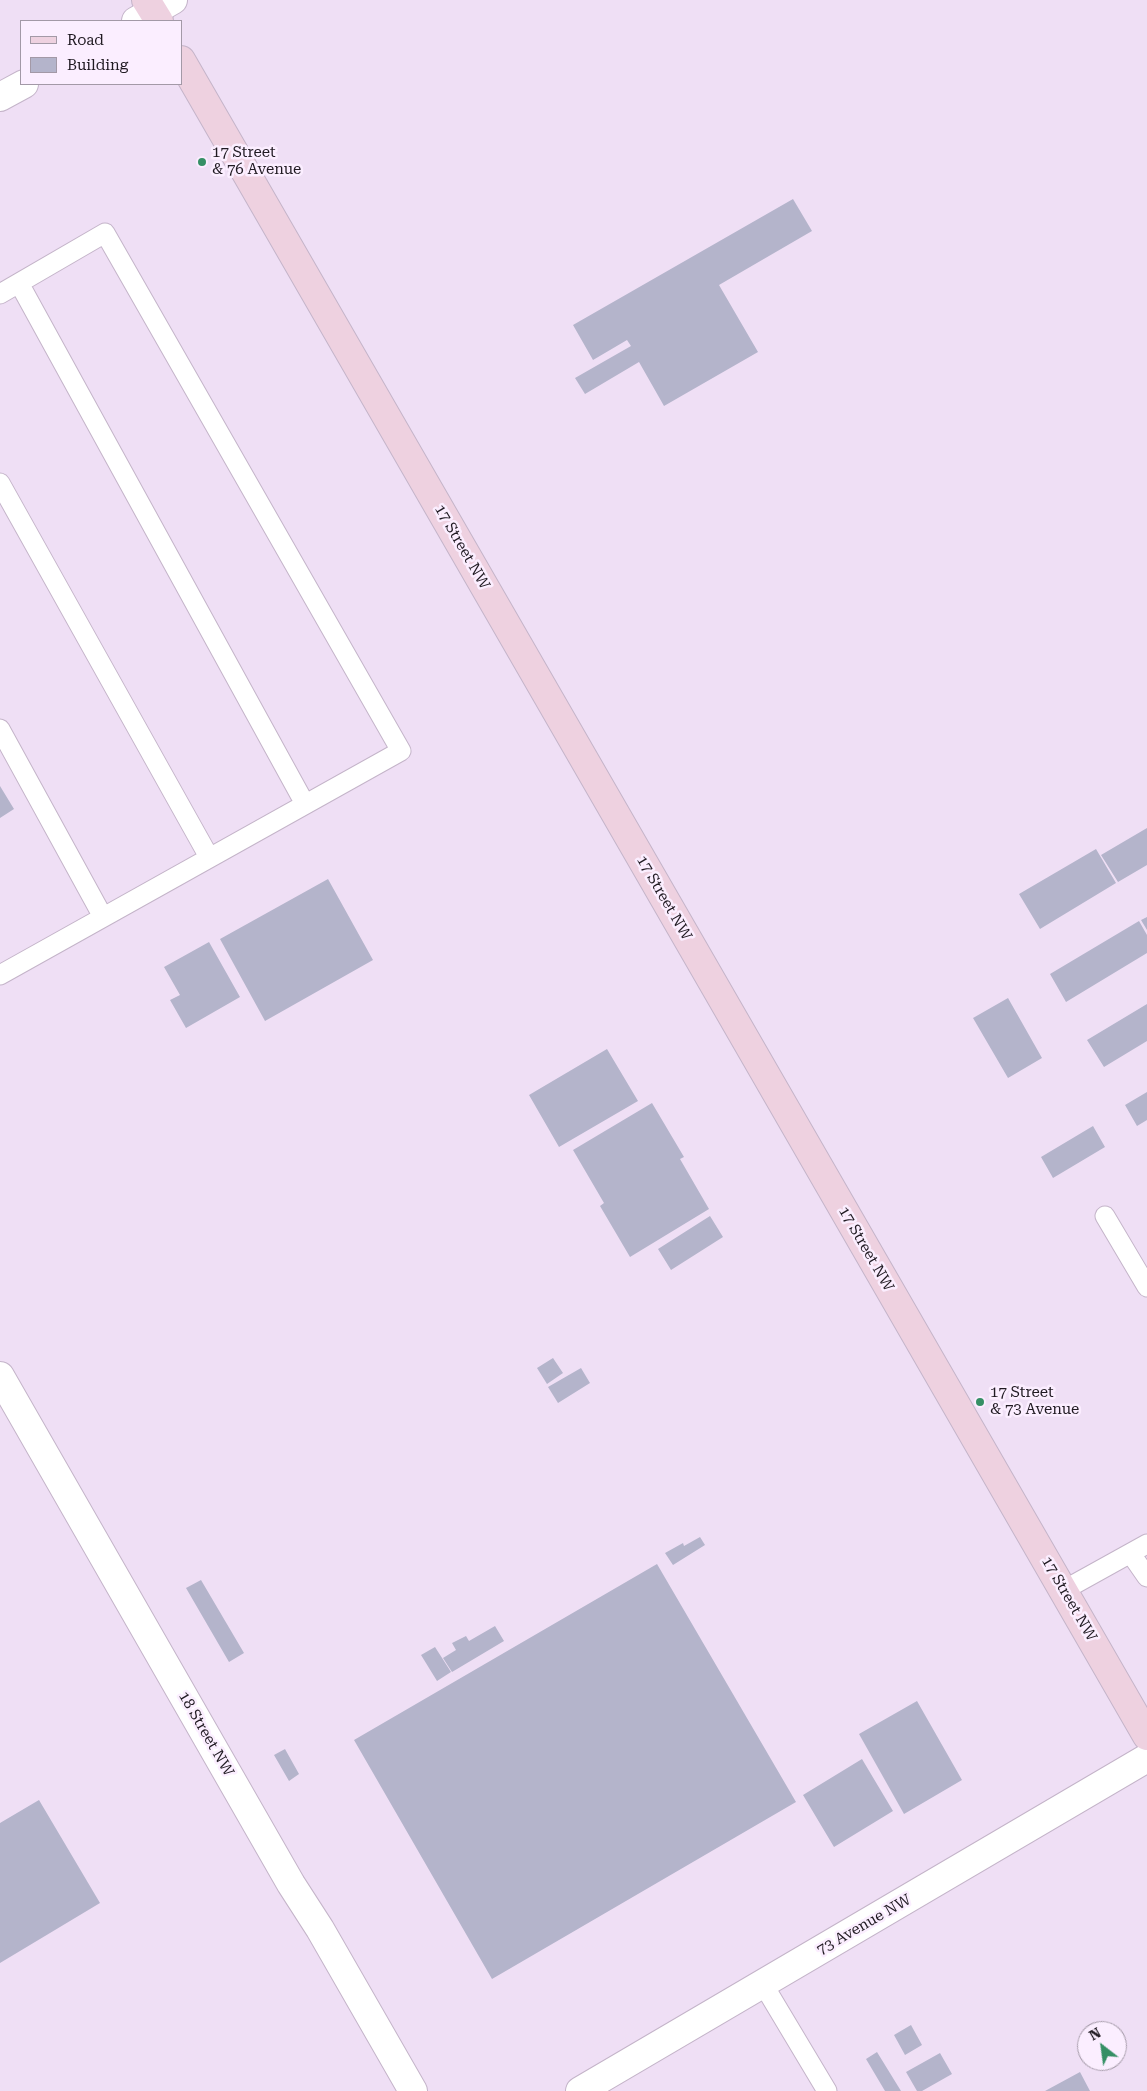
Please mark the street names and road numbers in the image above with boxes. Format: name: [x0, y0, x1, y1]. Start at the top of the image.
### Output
street label: 17 Street NW: [431, 502, 493, 592]
street label: 17 Street NW: [633, 853, 695, 943]
street label: 17 Street NW: [835, 1204, 897, 1294]
street label: 17 Street NW: [1038, 1554, 1100, 1644]
street label: 18 Street NW: [175, 1689, 237, 1779]
street label: 73 Avenue NW: [814, 1891, 914, 1959]

